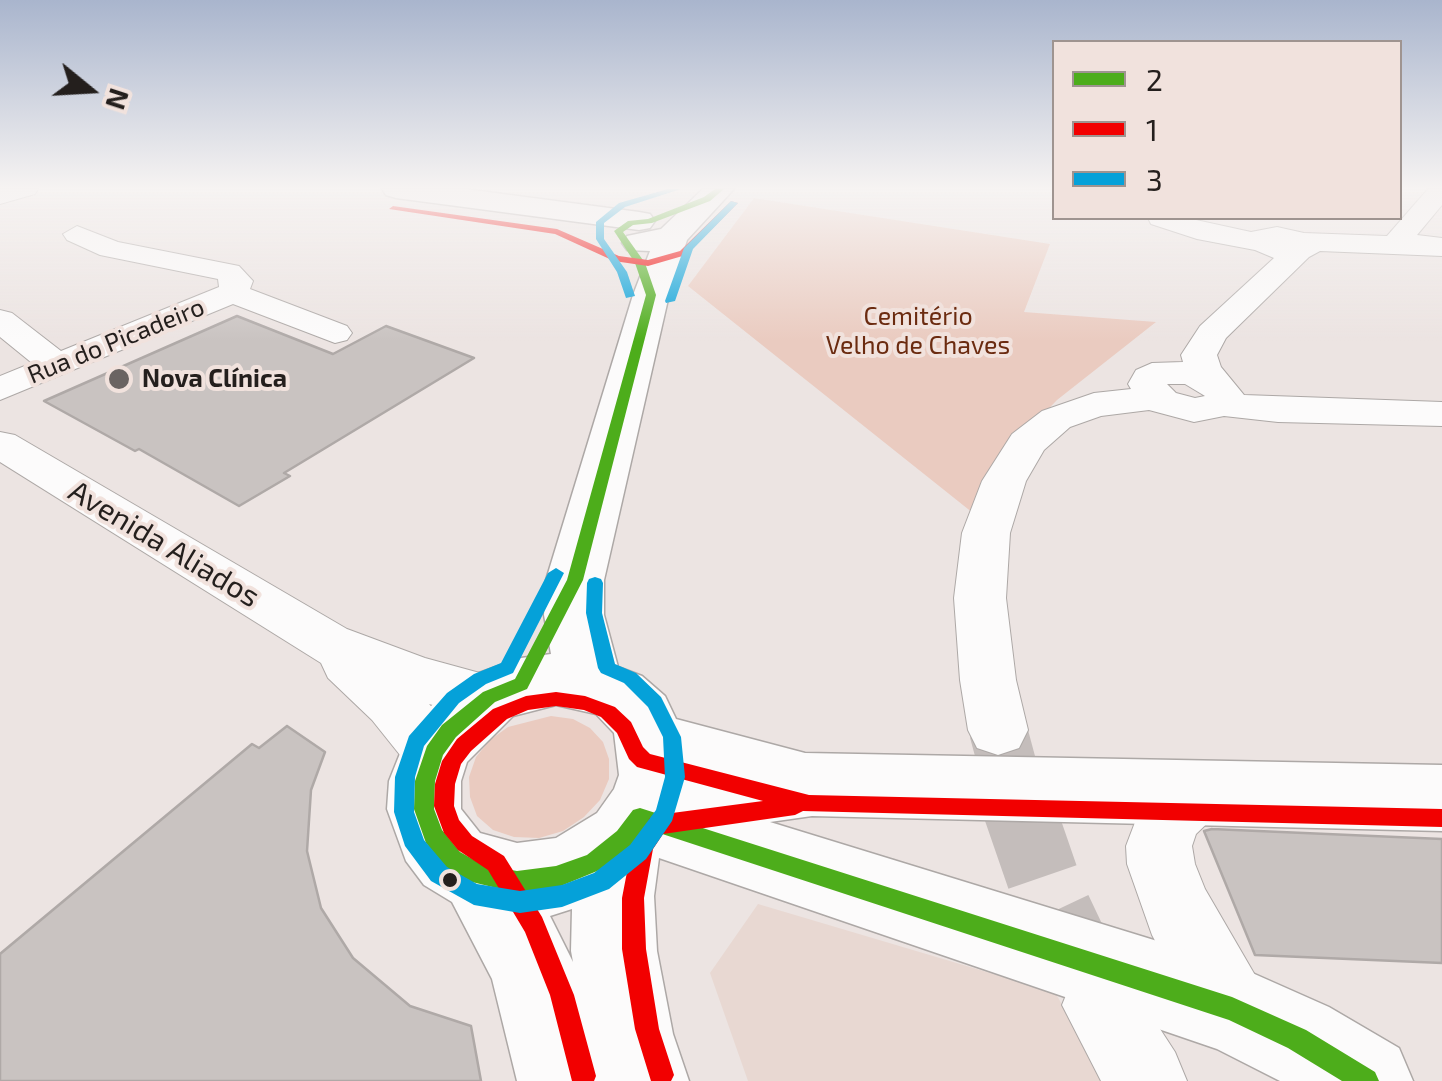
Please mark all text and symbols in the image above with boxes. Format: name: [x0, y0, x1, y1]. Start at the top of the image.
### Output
north arrow: [40, 40, 140, 140]
legend: [1052, 40, 1402, 220]
text: 2: [1146, 61, 1163, 97]
text: N: [99, 84, 138, 114]
text: 1: [1146, 111, 1158, 147]
text: 3: [1146, 161, 1163, 197]
street label: Rua do Picadeiro: [23, 292, 209, 390]
park label: Cemitério Velho de Chaves: [826, 302, 1010, 361]
place label: Nova Clínica: [142, 364, 287, 394]
marker: Nova Clínica: [106, 366, 132, 392]
street label: Avenida Aliados: [62, 473, 266, 615]
unlabelled marker: [440, 870, 460, 890]

